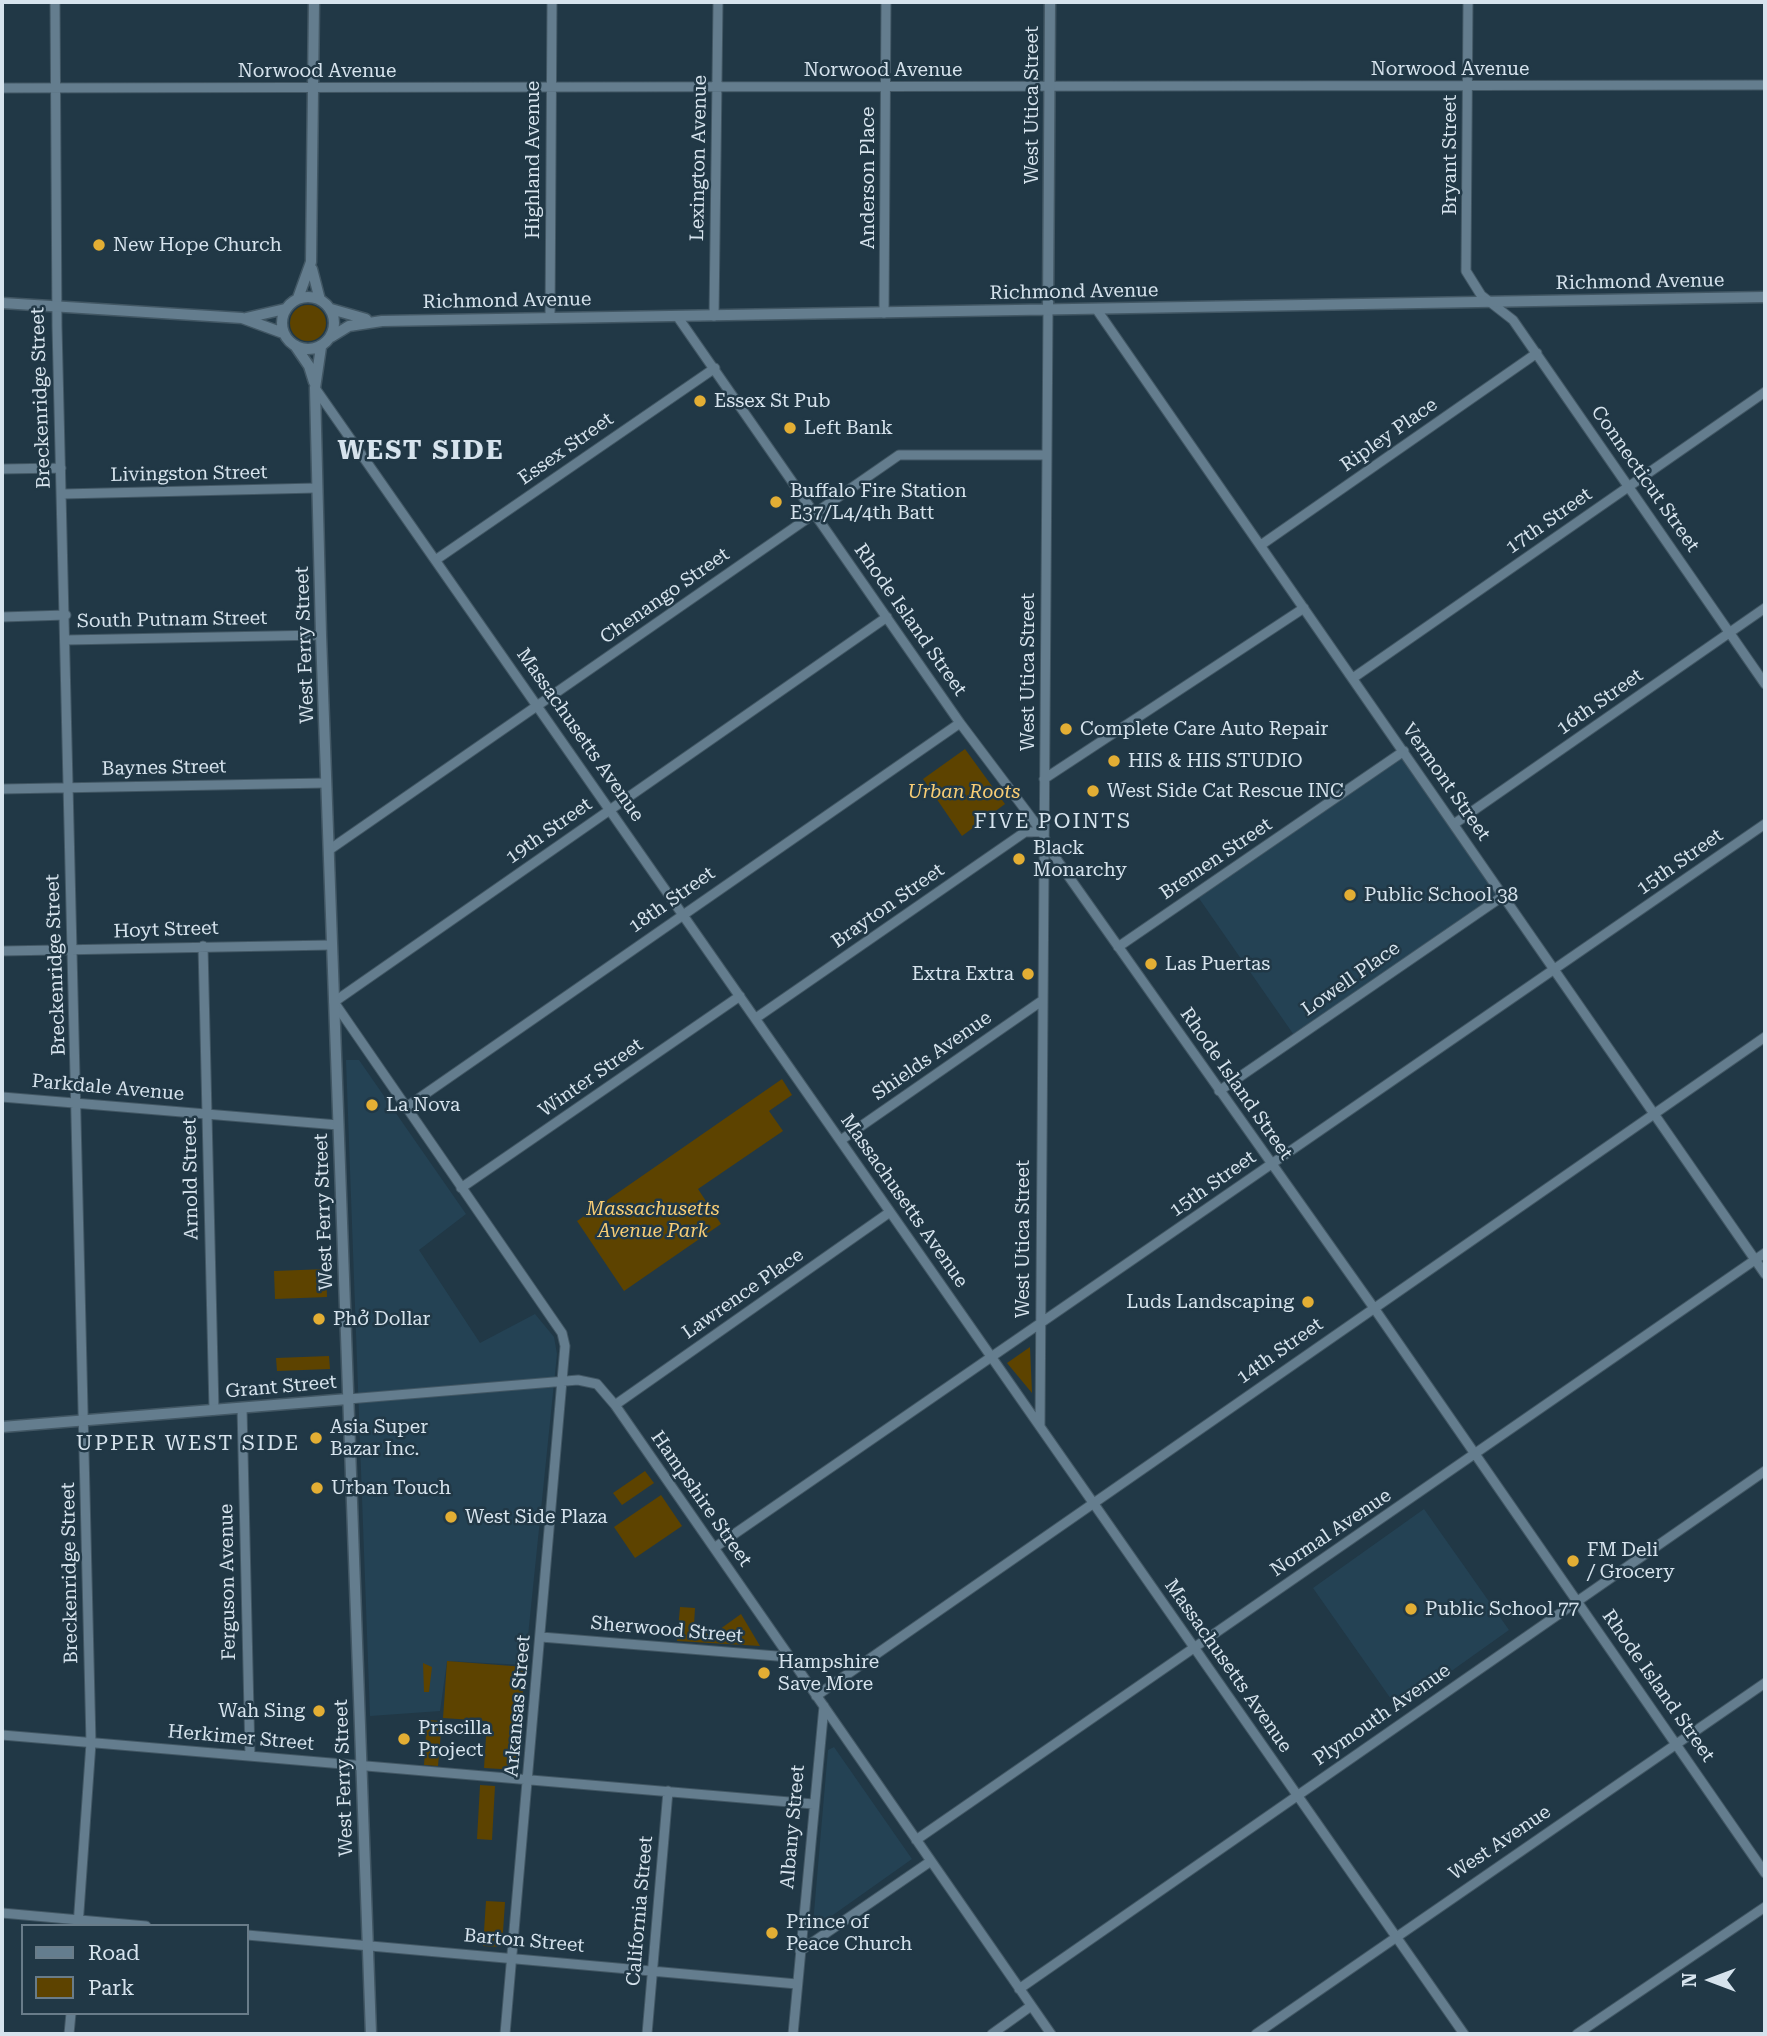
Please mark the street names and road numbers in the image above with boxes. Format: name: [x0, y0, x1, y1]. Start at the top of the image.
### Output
street label: West Utica Street: [1021, 26, 1043, 184]
street label: Norwood Avenue: [1371, 58, 1529, 80]
street label: Norwood Avenue: [804, 59, 962, 81]
street label: Norwood Avenue: [238, 60, 396, 82]
street label: Lexington Avenue: [686, 75, 712, 241]
street label: Highland Avenue: [522, 81, 544, 239]
street label: Bryant Street: [1439, 95, 1461, 215]
street label: Anderson Place: [857, 107, 879, 249]
street label: Richmond Avenue: [1556, 269, 1724, 295]
street label: Richmond Avenue: [990, 279, 1158, 305]
street label: Richmond Avenue: [423, 288, 591, 314]
street label: Breckenridge Street: [26, 307, 56, 489]
street label: Ripley Place: [1336, 393, 1442, 477]
street label: Connecticut Street: [1586, 402, 1704, 556]
street label: Essex Street: [514, 408, 618, 490]
street label: Livingston Street: [110, 461, 268, 487]
street label: 17th Street: [1502, 483, 1596, 559]
street label: Rhode Island Street: [849, 539, 971, 701]
street label: Chenango Street: [596, 543, 734, 649]
street label: West Ferry Street: [291, 566, 319, 724]
street label: West Utica Street: [1017, 593, 1039, 751]
street label: South Putnam Street: [77, 607, 267, 633]
street label: Massachusetts Avenue: [511, 644, 649, 826]
street label: 16th Street: [1553, 664, 1647, 740]
street label: Vermont Street: [1397, 719, 1495, 845]
street label: Baynes Street: [101, 756, 227, 780]
street label: 19th Street: [502, 793, 596, 869]
street label: Bremen Street: [1156, 813, 1276, 905]
street label: 15th Street: [1633, 824, 1727, 900]
street label: Brayton Street: [827, 859, 949, 953]
street label: 18th Street: [625, 862, 719, 938]
street label: Breckenridge Street: [41, 874, 71, 1056]
street label: Hoyt Street: [113, 917, 219, 943]
street label: Lowell Place: [1298, 937, 1404, 1021]
street label: Rhode Island Street: [1175, 1003, 1297, 1165]
street label: Shields Avenue: [868, 1006, 996, 1106]
street label: Winter Street: [534, 1034, 648, 1122]
street label: Parkdale Avenue: [31, 1070, 185, 1106]
street label: Massachusetts Avenue: [835, 1110, 973, 1292]
street label: Arnold Street: [179, 1118, 203, 1240]
street label: West Ferry Street: [310, 1133, 338, 1291]
street label: 15th Street: [1166, 1146, 1260, 1222]
street label: West Utica Street: [1012, 1160, 1034, 1318]
street label: Lawrence Place: [678, 1244, 808, 1344]
street label: 14th Street: [1233, 1313, 1327, 1389]
street label: Grant Street: [225, 1371, 337, 1403]
street label: Hampshire Street: [646, 1427, 756, 1571]
street label: Breckenridge Street: [57, 1482, 83, 1664]
street label: Normal Avenue: [1266, 1484, 1396, 1582]
street label: Ferguson Avenue: [215, 1503, 241, 1661]
street label: Massachusetts Avenue: [1159, 1575, 1297, 1757]
street label: Rhode Island Street: [1597, 1605, 1719, 1767]
street label: Sherwood Street: [590, 1612, 744, 1648]
street label: Arkansas Street: [500, 1634, 536, 1778]
street label: Plymouth Avenue: [1309, 1659, 1455, 1771]
street label: West Ferry Street: [330, 1699, 358, 1857]
street label: Herkimer Street: [167, 1720, 315, 1756]
street label: Albany Street: [776, 1764, 810, 1890]
street label: West Avenue: [1445, 1801, 1555, 1885]
street label: California Street: [622, 1835, 658, 1987]
street label: Barton Street: [463, 1924, 585, 1958]

